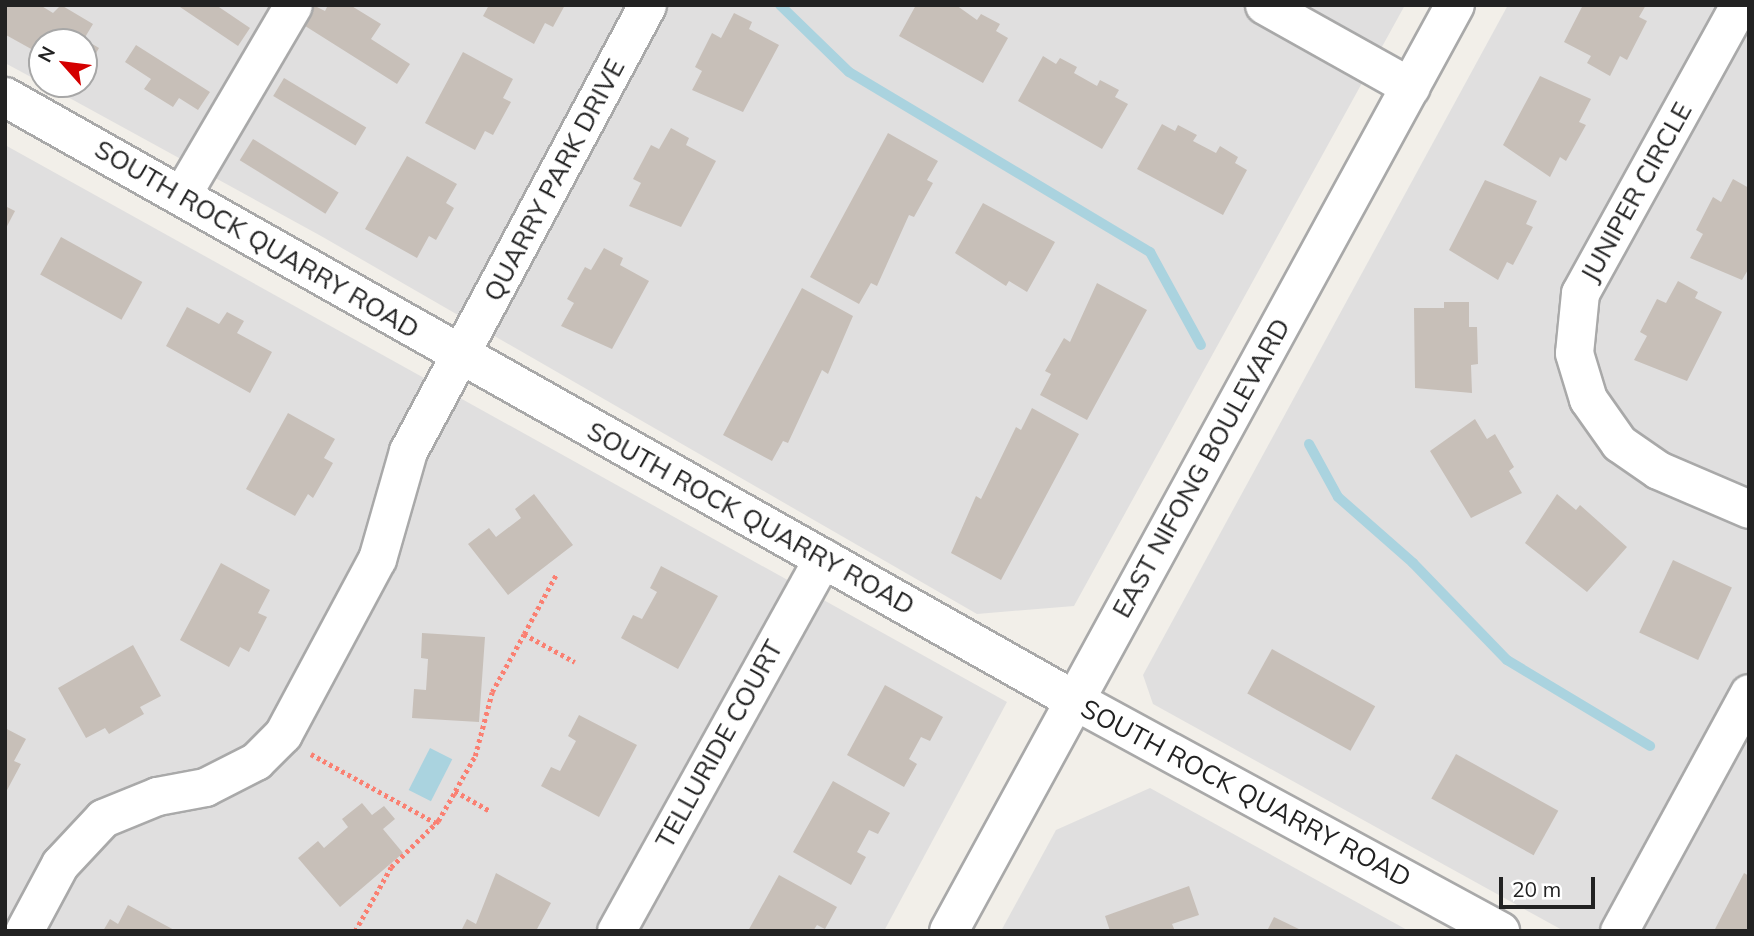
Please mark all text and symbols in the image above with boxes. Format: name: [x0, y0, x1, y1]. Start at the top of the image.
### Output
north arrow: [28, 28, 98, 98]
text: N: [32, 42, 60, 66]
street label: QUARRY PARK DRIVE: [477, 54, 631, 306]
street label: JUNIPER CIRCLE: [1574, 97, 1698, 287]
street label: SOUTH ROCK QUARRY ROAD: [89, 133, 425, 345]
street label: EAST NIFONG BOULEVARD: [1106, 313, 1296, 623]
street label: SOUTH ROCK QUARRY ROAD: [582, 415, 920, 621]
street label: TELLURIDE COURT: [649, 634, 789, 854]
street label: SOUTH ROCK QUARRY ROAD: [1076, 693, 1416, 893]
scale bar: [1502, 862, 1598, 906]
text: 20 m: [1512, 876, 1561, 902]

